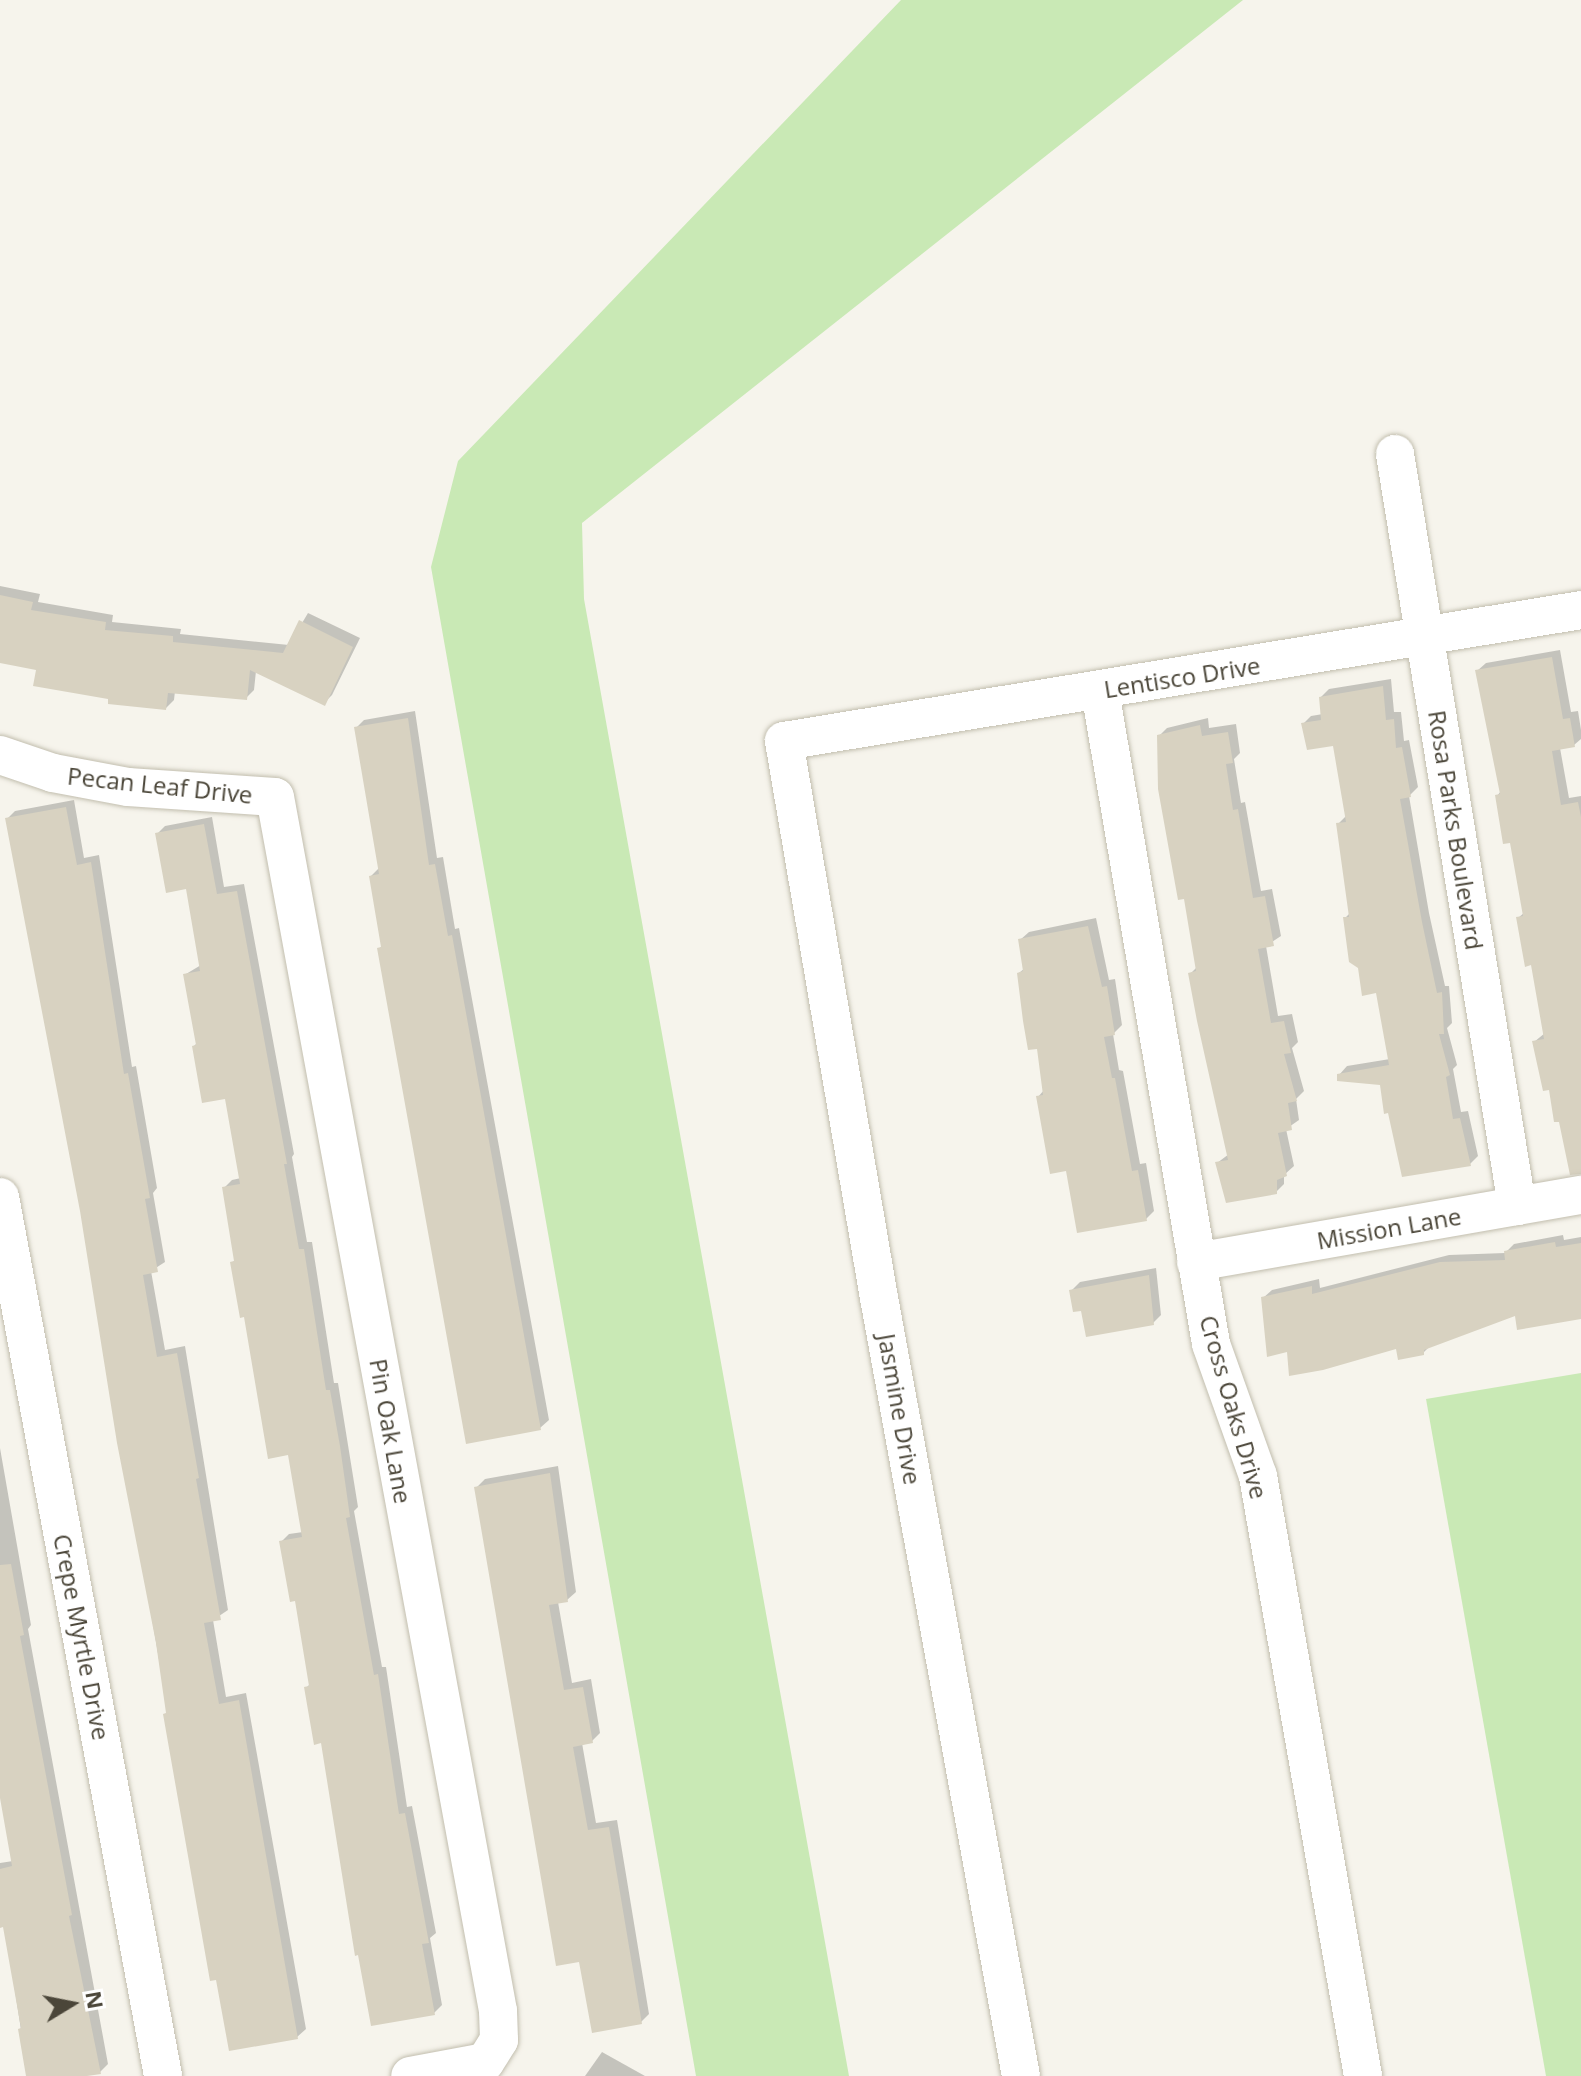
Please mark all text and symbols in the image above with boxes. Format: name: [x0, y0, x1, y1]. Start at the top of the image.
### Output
street label: Lentisco Drive: [1102, 650, 1262, 704]
street label: Rosa Parks Boulevard: [1423, 708, 1489, 952]
street label: Pecan Leaf Drive: [66, 761, 254, 809]
street label: Mission Lane: [1315, 1201, 1463, 1255]
street label: Cross Oaks Drive: [1194, 1312, 1274, 1502]
street label: Jasmine Drive: [873, 1331, 927, 1487]
street label: Pin Oak Lane: [364, 1356, 418, 1506]
street label: Crepe Myrtle Drive: [48, 1532, 116, 1742]
north arrow: [32, 1964, 112, 2044]
text: N: [79, 1988, 112, 2011]

